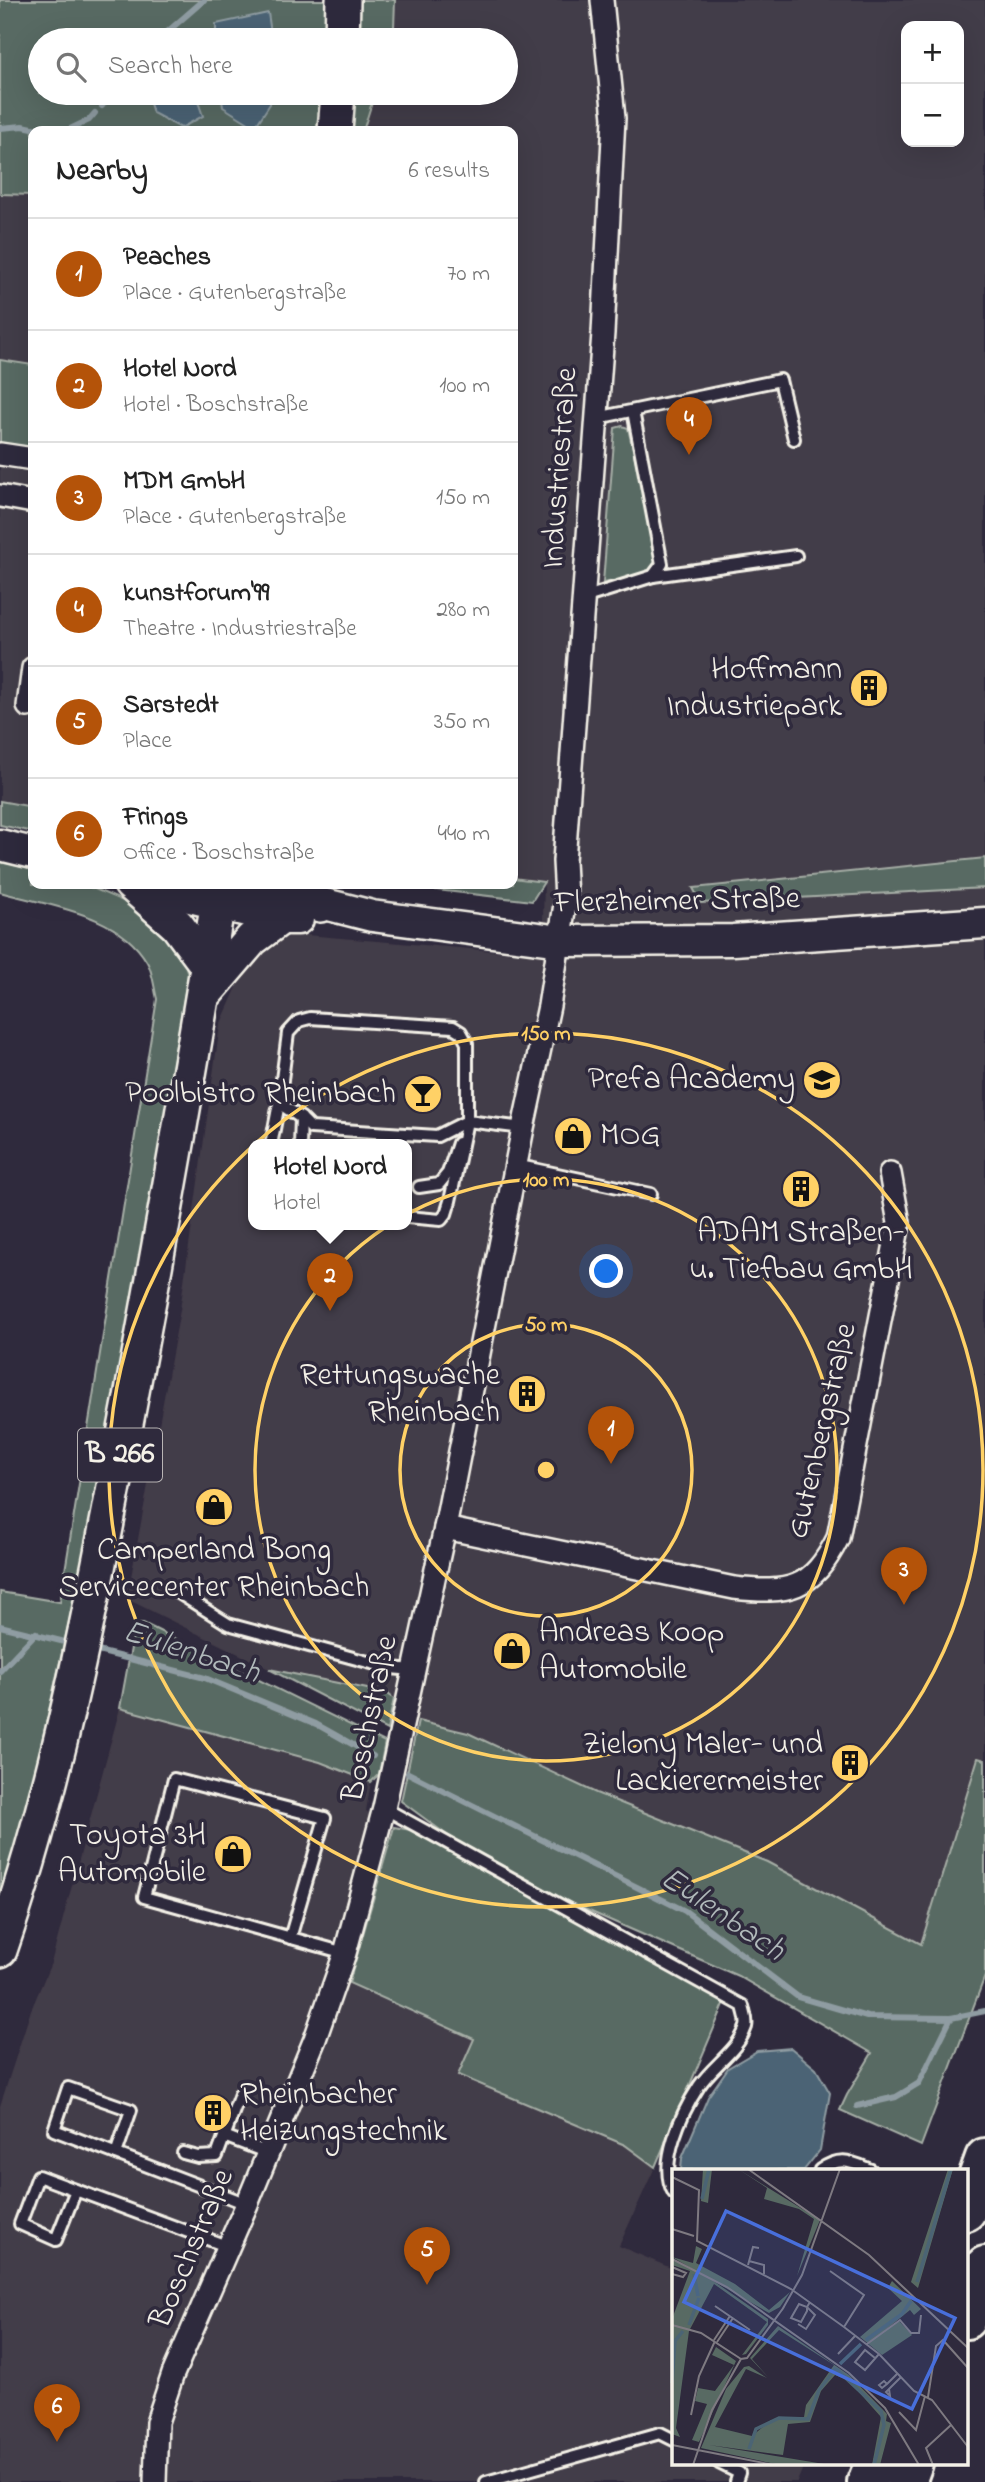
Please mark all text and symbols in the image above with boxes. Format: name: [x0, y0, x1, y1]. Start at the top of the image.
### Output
map controls: [901, 21, 964, 147]
button: +: [901, 21, 964, 84]
search box: [28, 28, 518, 105]
icon: search: [52, 48, 90, 86]
text: Search here: [108, 48, 233, 86]
button: −: [901, 84, 964, 147]
text: Nearby: [56, 150, 148, 194]
text: 6 results: [409, 155, 490, 188]
text: Peaches: [123, 239, 211, 277]
text: 1: [75, 258, 83, 291]
text: 70 m: [447, 258, 490, 291]
text: Place · Gutenbergstraße: [123, 277, 346, 310]
text: Hotel Nord: [123, 351, 237, 389]
street label: Industriestraße: [531, 365, 592, 570]
text: 2: [73, 370, 85, 403]
text: 100 m: [439, 370, 490, 403]
text: Hotel · Boschstraße: [123, 389, 308, 422]
pin: 4: [666, 397, 712, 455]
text: MDM GmbH: [123, 463, 245, 501]
text: 3: [74, 482, 84, 515]
text: 150 m: [436, 482, 490, 515]
text: Place · Gutenbergstraße: [123, 501, 346, 534]
text: kunstforum'99: [123, 575, 269, 613]
text: 4: [74, 594, 84, 627]
text: 280 m: [436, 594, 490, 627]
text: Theatre · Industriestraße: [123, 613, 356, 646]
place label: Hoffmann Industriepark: [667, 647, 843, 731]
building icon: Hoffmann Industriepark: [848, 667, 890, 709]
text: Sarstedt: [123, 687, 219, 725]
text: 5: [72, 706, 86, 739]
text: 350 m: [434, 706, 490, 739]
text: Place: [123, 725, 172, 758]
text: Frings: [123, 799, 188, 837]
text: 6: [74, 818, 84, 851]
text: 440 m: [438, 818, 490, 851]
text: Office · Boschstraße: [123, 837, 314, 870]
street label: Flerzheimer Straße: [553, 876, 801, 928]
text: 150 m: [521, 1020, 571, 1050]
place label: Prefa Academy: [588, 1057, 795, 1104]
school or university icon: Prefa Academy: [801, 1059, 843, 1101]
place label: Poolbistro Rheinbach: [125, 1071, 396, 1118]
bar icon: Poolbistro Rheinbach: [402, 1073, 444, 1115]
place label: MOG: [600, 1113, 661, 1160]
shop icon: MOG: [552, 1115, 594, 1157]
popup: [248, 1139, 412, 1230]
text: Hotel Nord: [273, 1149, 387, 1187]
text: 100 m: [523, 1166, 569, 1196]
building icon: ADAM Straßen- u. Tiefbau GmbH: [780, 1168, 822, 1210]
text: Hotel: [273, 1187, 320, 1220]
place label: ADAM Straßen- u. Tiefbau GmbH: [689, 1210, 913, 1294]
pin: 2: [307, 1253, 353, 1311]
your location: [589, 1254, 623, 1288]
text: 50 m: [525, 1311, 567, 1341]
street label: Gutenbergstraße: [775, 1318, 871, 1543]
place label: Rettungswache Rheinbach: [300, 1353, 501, 1437]
building icon: Rettungswache Rheinbach: [506, 1373, 548, 1415]
pin: 1: [588, 1406, 634, 1464]
road number: B 266: [78, 1428, 162, 1482]
centre of rings: [534, 1458, 558, 1482]
shop icon: Camperland Bong Servicecenter Rheinbach: [193, 1486, 235, 1528]
place label: Camperland Bong Servicecenter Rheinbach: [58, 1528, 370, 1612]
pin: 3: [881, 1547, 927, 1605]
water label: Eulenbach: [117, 1608, 267, 1698]
place label: Andreas Koop Automobile: [539, 1610, 725, 1694]
shop icon: Andreas Koop Automobile: [491, 1630, 533, 1672]
street label: Boschstraße: [330, 1631, 412, 1808]
place label: Zielony Maler- und Lackierermeister: [583, 1722, 823, 1806]
building icon: Zielony Maler- und Lackierermeister: [829, 1742, 871, 1784]
place label: Toyota 3H Automobile: [58, 1813, 207, 1897]
shop icon: Toyota 3H Automobile: [212, 1833, 254, 1875]
water label: Eulenbach: [650, 1856, 795, 1975]
place label: Rheinbacher Heizungstechnik: [240, 2072, 448, 2156]
building icon: Rheinbacher Heizungstechnik: [192, 2092, 234, 2134]
street label: Boschstraße: [138, 2161, 248, 2337]
inset map: [672, 2169, 968, 2464]
pin: 5: [404, 2227, 450, 2285]
pin: 6: [34, 2384, 80, 2442]

